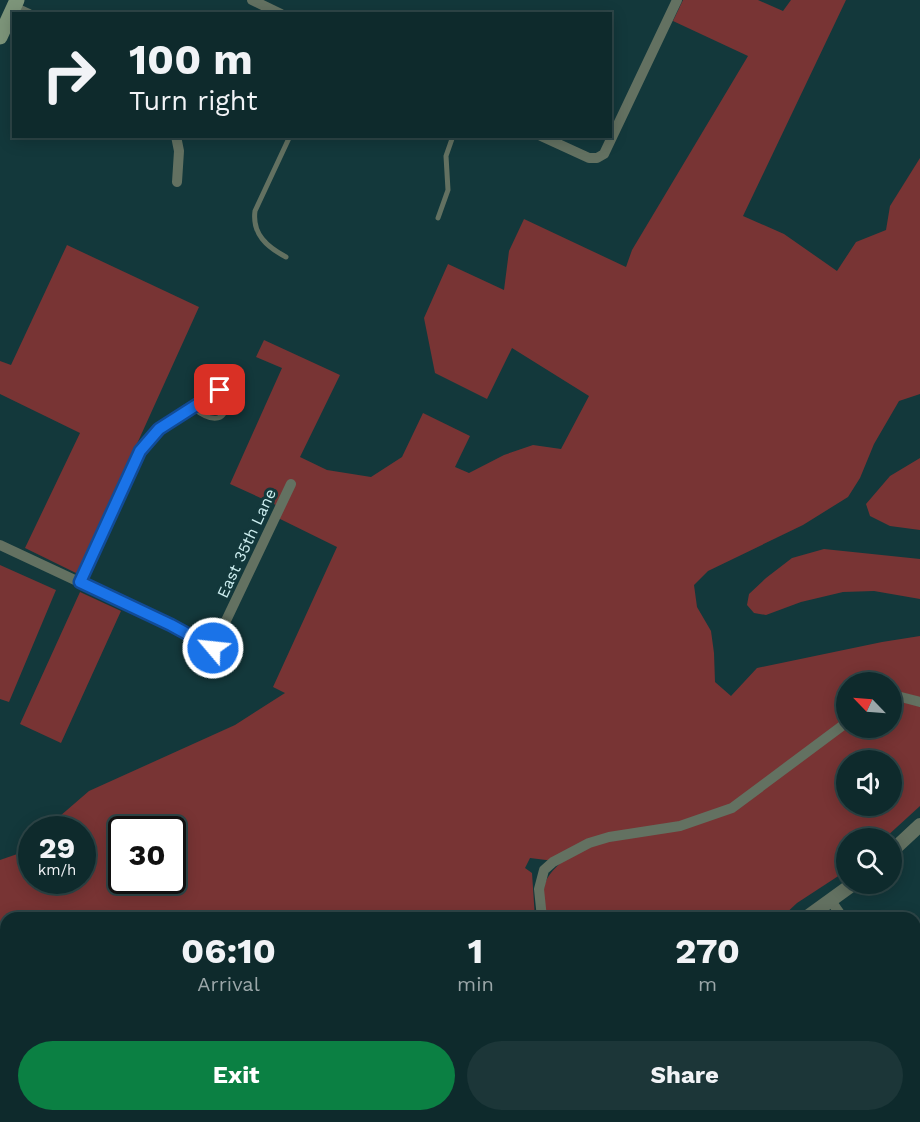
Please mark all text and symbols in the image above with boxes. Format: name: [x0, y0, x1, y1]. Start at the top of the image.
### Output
text: 100 m: [129, 35, 253, 84]
icon: right: [30, 36, 108, 114]
text: Turn right: [129, 85, 258, 117]
pin: [194, 364, 245, 415]
icon: arrive: [203, 373, 236, 406]
street label: East 35th Lane: [213, 486, 280, 601]
position arrow: [181, 616, 245, 680]
north arrow: [836, 672, 902, 738]
map controls: [836, 672, 902, 894]
button: sound: [836, 750, 902, 816]
speed limit sign: 30: [108, 816, 186, 894]
button: search: [836, 828, 902, 894]
text: 29: [39, 830, 75, 865]
text: km/h: [38, 861, 76, 879]
text: 06:10: [181, 930, 276, 972]
text: 1: [468, 930, 483, 972]
text: 270: [675, 930, 740, 972]
text: Arrival: [197, 972, 260, 996]
text: min: [457, 972, 494, 996]
text: m: [698, 972, 717, 996]
button: Exit: [18, 1041, 455, 1110]
button: Share: [467, 1041, 903, 1110]

